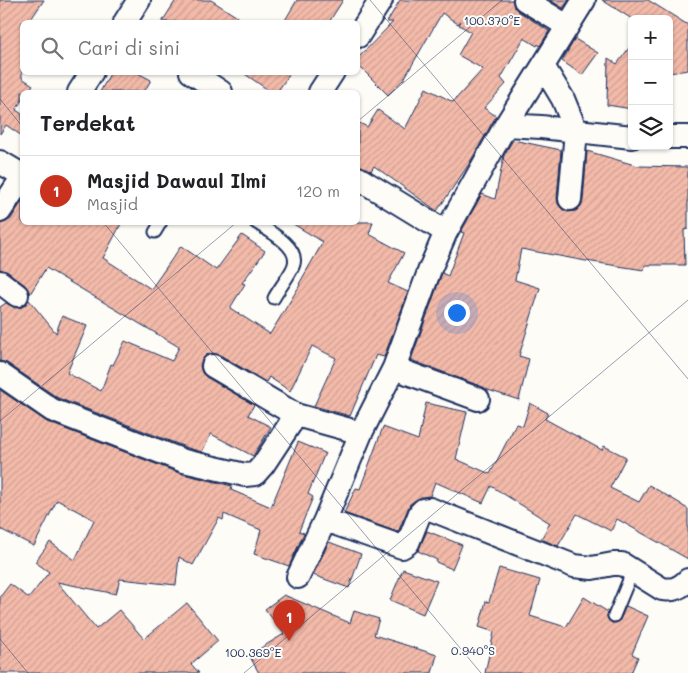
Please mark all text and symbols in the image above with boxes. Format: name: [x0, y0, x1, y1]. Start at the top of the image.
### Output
text: 100.370°E: [464, 12, 520, 28]
map controls: [628, 15, 673, 150]
button: +: [628, 15, 673, 60]
search box: [20, 20, 360, 75]
icon: search: [38, 34, 66, 62]
text: Cari di sini: [78, 35, 180, 60]
button: −: [628, 60, 673, 105]
button: layers: [628, 105, 673, 150]
text: Terdekat: [40, 109, 135, 136]
text: Masjid Dawaul Ilmi: [87, 168, 267, 193]
text: 1: [52, 180, 60, 201]
text: 120 m: [296, 180, 340, 201]
text: Masjid: [87, 193, 138, 214]
your location: [444, 300, 470, 326]
pin: 1: [273, 600, 305, 641]
text: 0.940°S: [451, 642, 495, 658]
text: 100.369°E: [225, 644, 281, 660]

